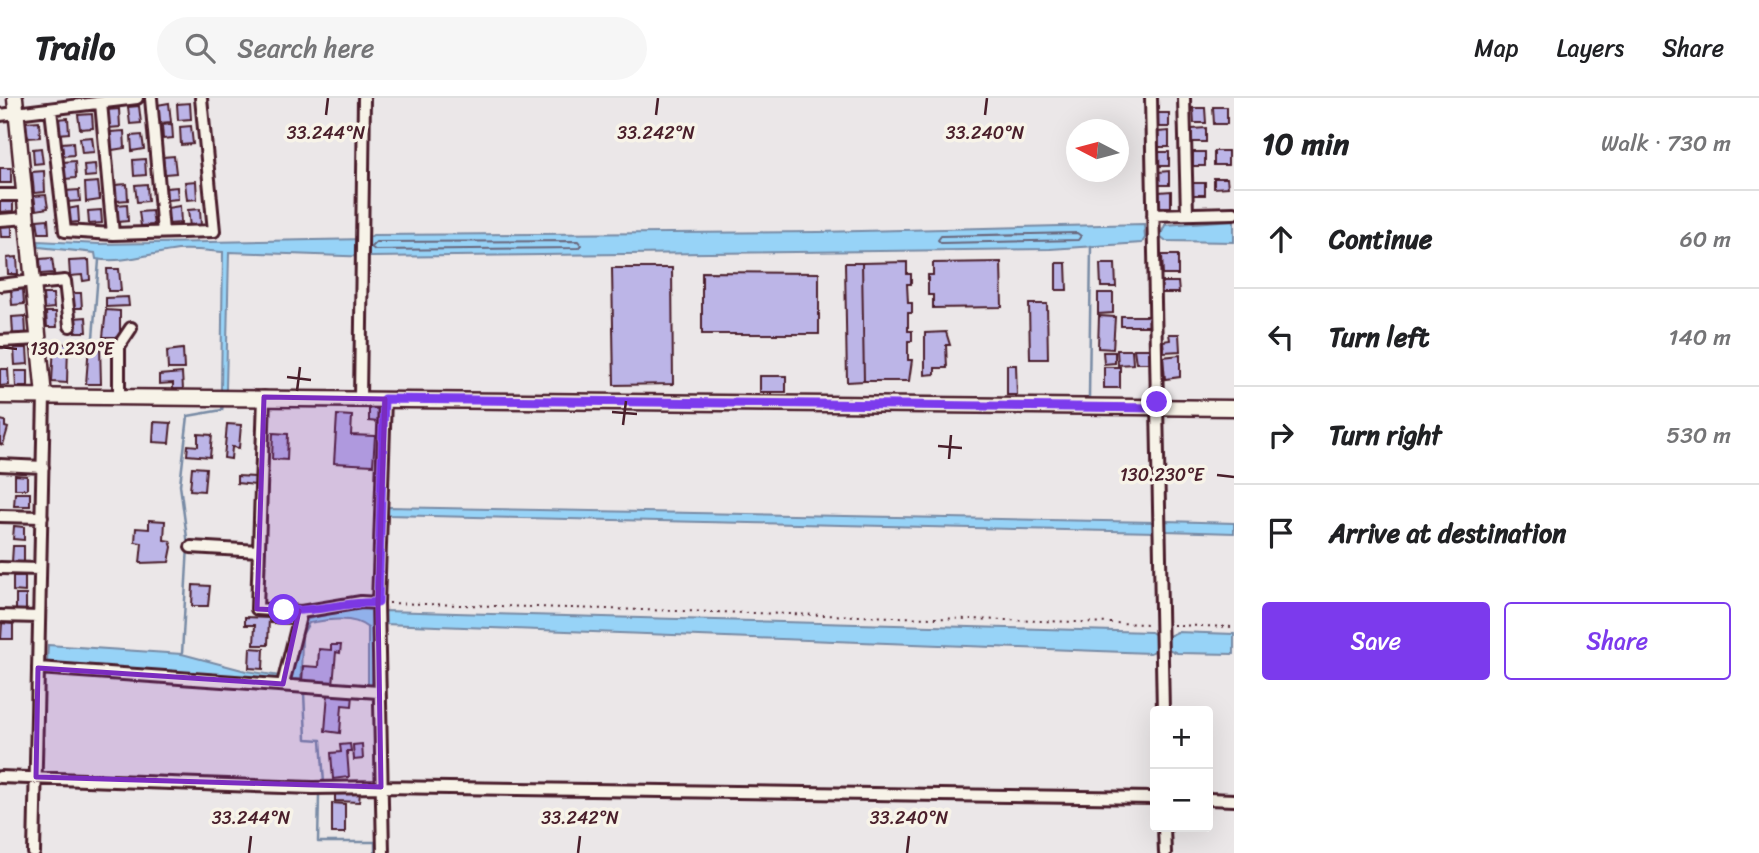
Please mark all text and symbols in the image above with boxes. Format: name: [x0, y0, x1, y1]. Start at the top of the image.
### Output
search box: [157, 17, 647, 80]
text: Trailo: [35, 19, 115, 77]
text: Search here: [237, 25, 374, 71]
text: Map: [1474, 27, 1519, 69]
text: Layers: [1557, 27, 1624, 69]
text: Share: [1662, 27, 1724, 69]
icon: search: [181, 29, 219, 67]
text: 33.244°N: [287, 117, 366, 149]
text: 33.242°N: [617, 117, 695, 149]
text: 33.240°N: [946, 117, 1025, 149]
text: 10 min: [1262, 117, 1349, 171]
north arrow: [1066, 119, 1129, 182]
text: Walk · 730 m: [1601, 123, 1731, 164]
text: Continue: [1329, 216, 1432, 262]
text: 60 m: [1680, 219, 1731, 260]
icon: ahead: [1262, 220, 1300, 258]
text: Turn left: [1329, 314, 1429, 360]
text: 140 m: [1669, 317, 1731, 358]
icon: left: [1262, 318, 1300, 356]
text: 130.230°E: [30, 333, 115, 365]
route end: [1141, 386, 1172, 417]
text: Turn right: [1329, 412, 1442, 458]
text: 530 m: [1666, 415, 1731, 456]
icon: right: [1262, 416, 1300, 454]
text: 130.230°E: [1120, 459, 1205, 491]
text: Arrive at destination: [1329, 510, 1566, 556]
icon: arrive: [1262, 514, 1300, 552]
route start: [268, 594, 299, 625]
button: Save: [1262, 602, 1490, 680]
button: Share: [1504, 602, 1731, 680]
map controls: [1150, 706, 1213, 832]
button: +: [1150, 706, 1213, 769]
button: −: [1150, 769, 1213, 832]
text: 33.244°N: [212, 802, 291, 834]
text: 33.242°N: [541, 802, 619, 834]
text: 33.240°N: [870, 802, 949, 834]

